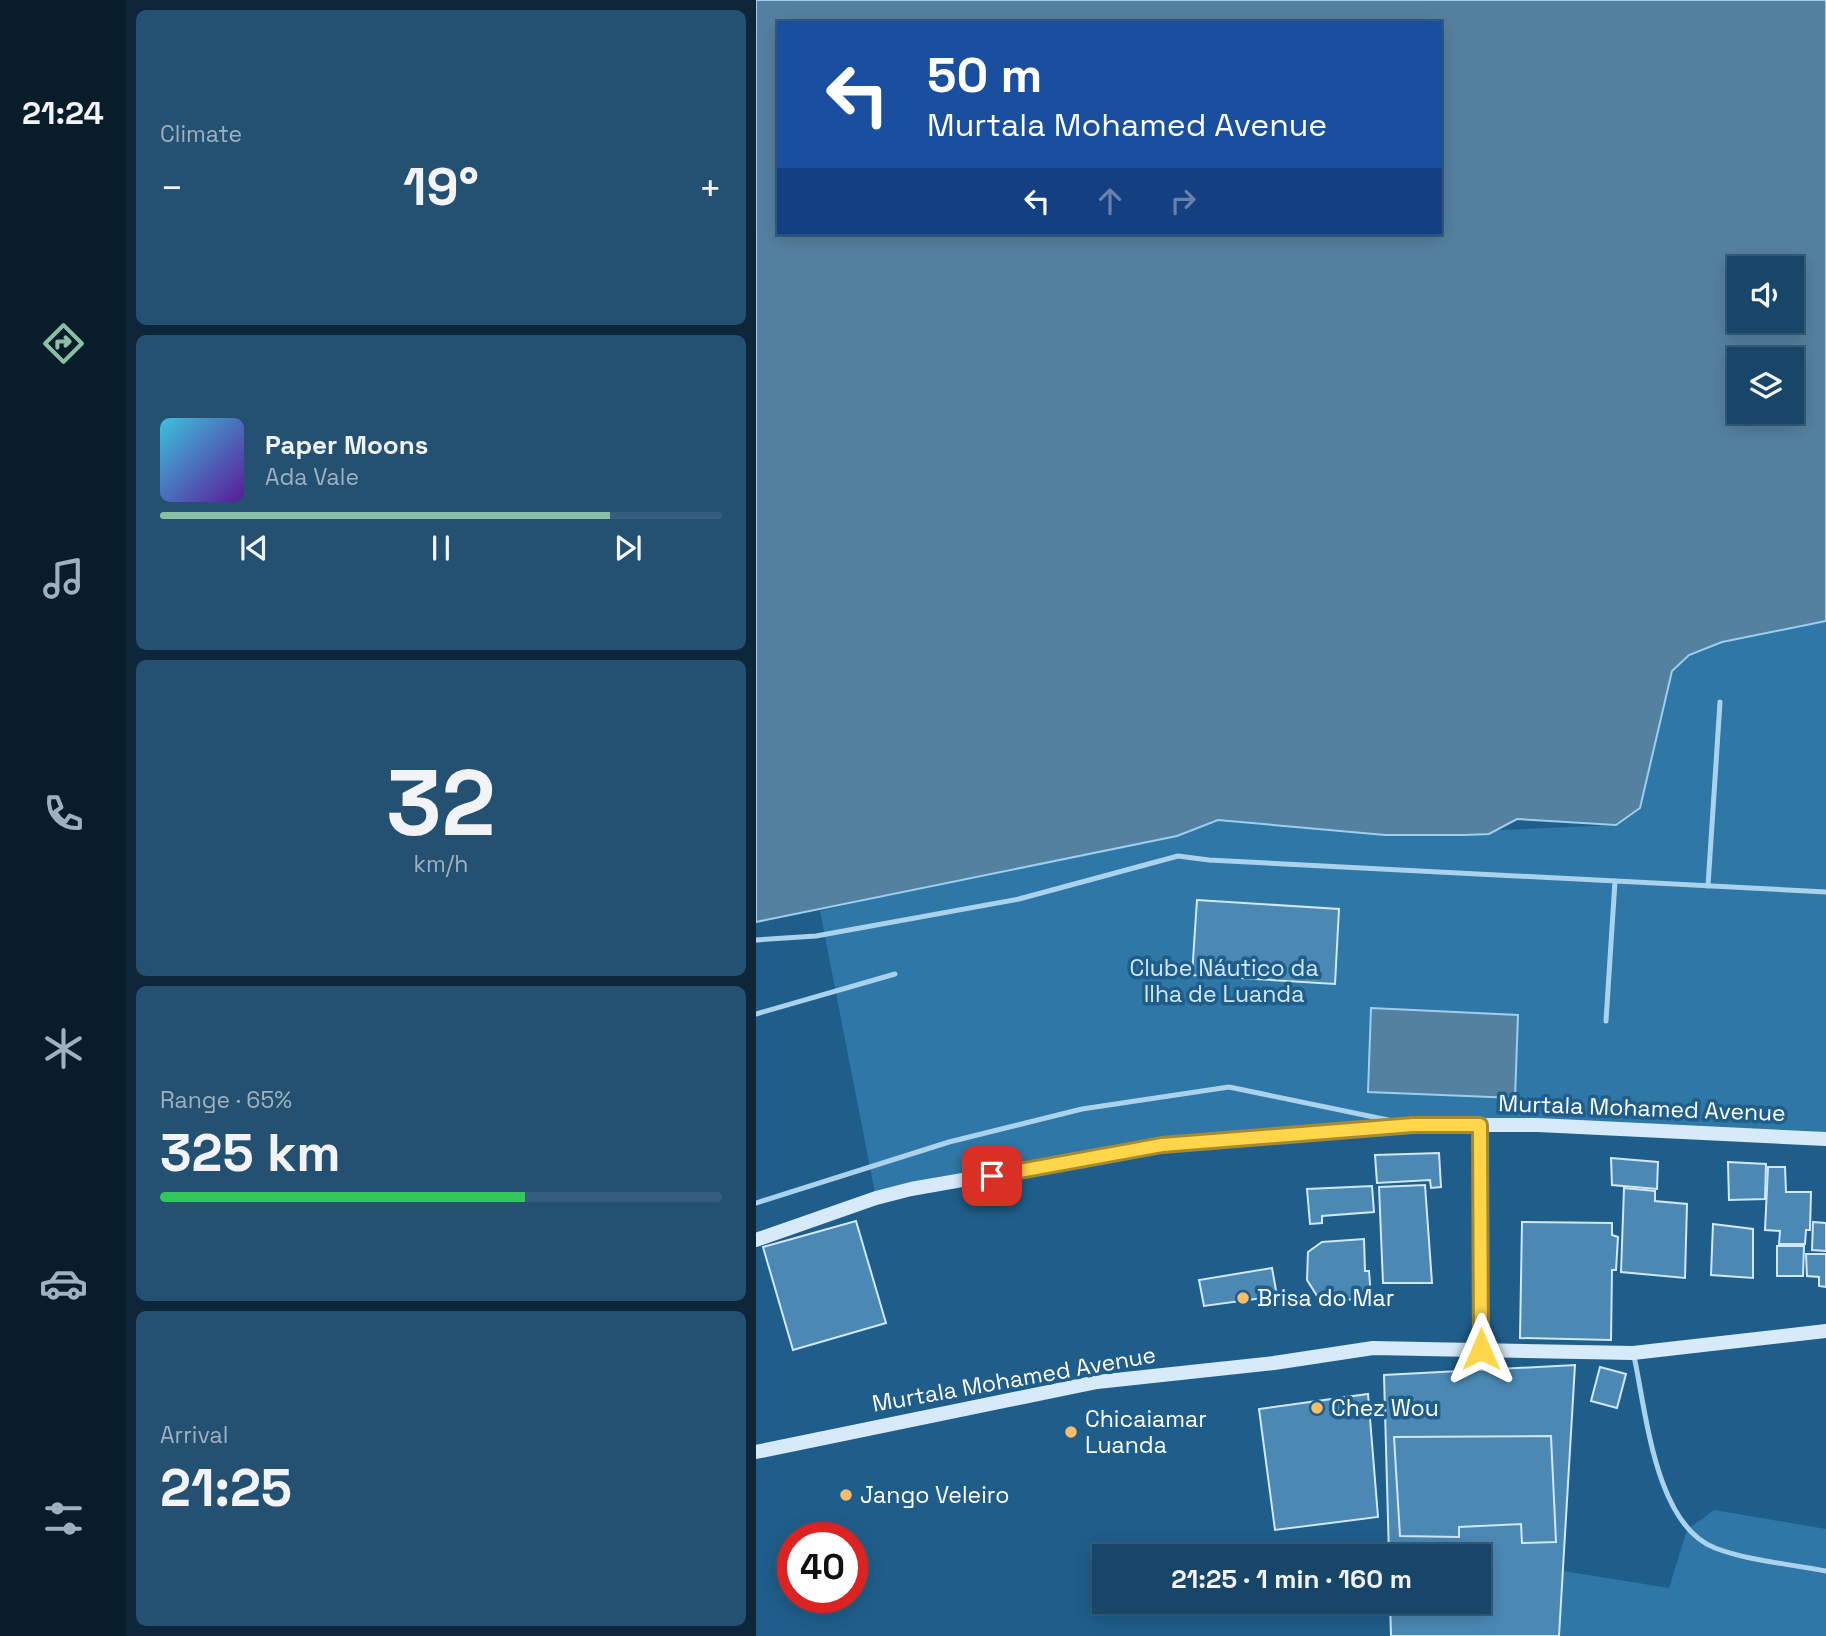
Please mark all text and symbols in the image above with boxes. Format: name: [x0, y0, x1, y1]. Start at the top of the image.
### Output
text: 50 m: [927, 44, 1042, 106]
icon: left: [812, 49, 903, 140]
text: 21:24: [22, 93, 104, 133]
text: Murtala Mohamed Avenue: [927, 105, 1327, 145]
text: Climate: [160, 119, 242, 149]
text: 19°: [403, 154, 479, 220]
text: −: [160, 164, 184, 212]
text: +: [698, 164, 722, 212]
icon: left: [1018, 182, 1056, 220]
icon: ahead: [1091, 182, 1129, 220]
icon: right: [1164, 182, 1202, 220]
map controls: [1727, 256, 1804, 424]
button: sound: [1727, 256, 1804, 333]
icon: directions: [39, 319, 88, 368]
button: layers: [1727, 347, 1804, 424]
text: Paper Moons: [265, 428, 428, 462]
text: Ada Vale: [265, 462, 359, 492]
icon: previous: [235, 529, 273, 567]
icon: pause: [422, 529, 460, 567]
icon: next: [609, 529, 647, 567]
icon: music: [39, 554, 88, 603]
text: 32: [386, 745, 496, 862]
icon: phone: [39, 789, 88, 838]
text: km/h: [414, 849, 468, 879]
park label: Clube Náutico da Ilha de Luanda: [1129, 953, 1319, 1009]
icon: climate: [39, 1024, 88, 1073]
text: Range · 65%: [160, 1085, 292, 1115]
street label: Murtala Mohamed Avenue: [1498, 1088, 1786, 1128]
text: 325 km: [160, 1120, 341, 1186]
pin: [962, 1146, 1022, 1206]
icon: arrive: [973, 1157, 1011, 1195]
icon: car: [39, 1259, 88, 1308]
place label: Brisa do Mar: [1257, 1283, 1394, 1313]
marker: Brisa do Mar: [1235, 1290, 1251, 1306]
position arrow: [1444, 1312, 1518, 1386]
street label: Murtala Mohamed Avenue: [870, 1339, 1158, 1419]
place label: Chez Wou: [1331, 1393, 1439, 1423]
marker: Chez Wou: [1309, 1400, 1325, 1416]
place label: Chicaiamar Luanda: [1085, 1404, 1207, 1460]
text: Arrival: [160, 1420, 228, 1450]
marker: Chicaiamar Luanda: [1063, 1424, 1079, 1440]
text: 21:25: [160, 1455, 292, 1521]
place label: Jango Veleiro: [860, 1480, 1009, 1510]
marker: Jango Veleiro: [838, 1487, 854, 1503]
icon: filters: [39, 1494, 88, 1543]
speed limit sign: 40: [777, 1522, 868, 1613]
text: 21:25 · 1 min · 160 m: [1171, 1562, 1412, 1596]

